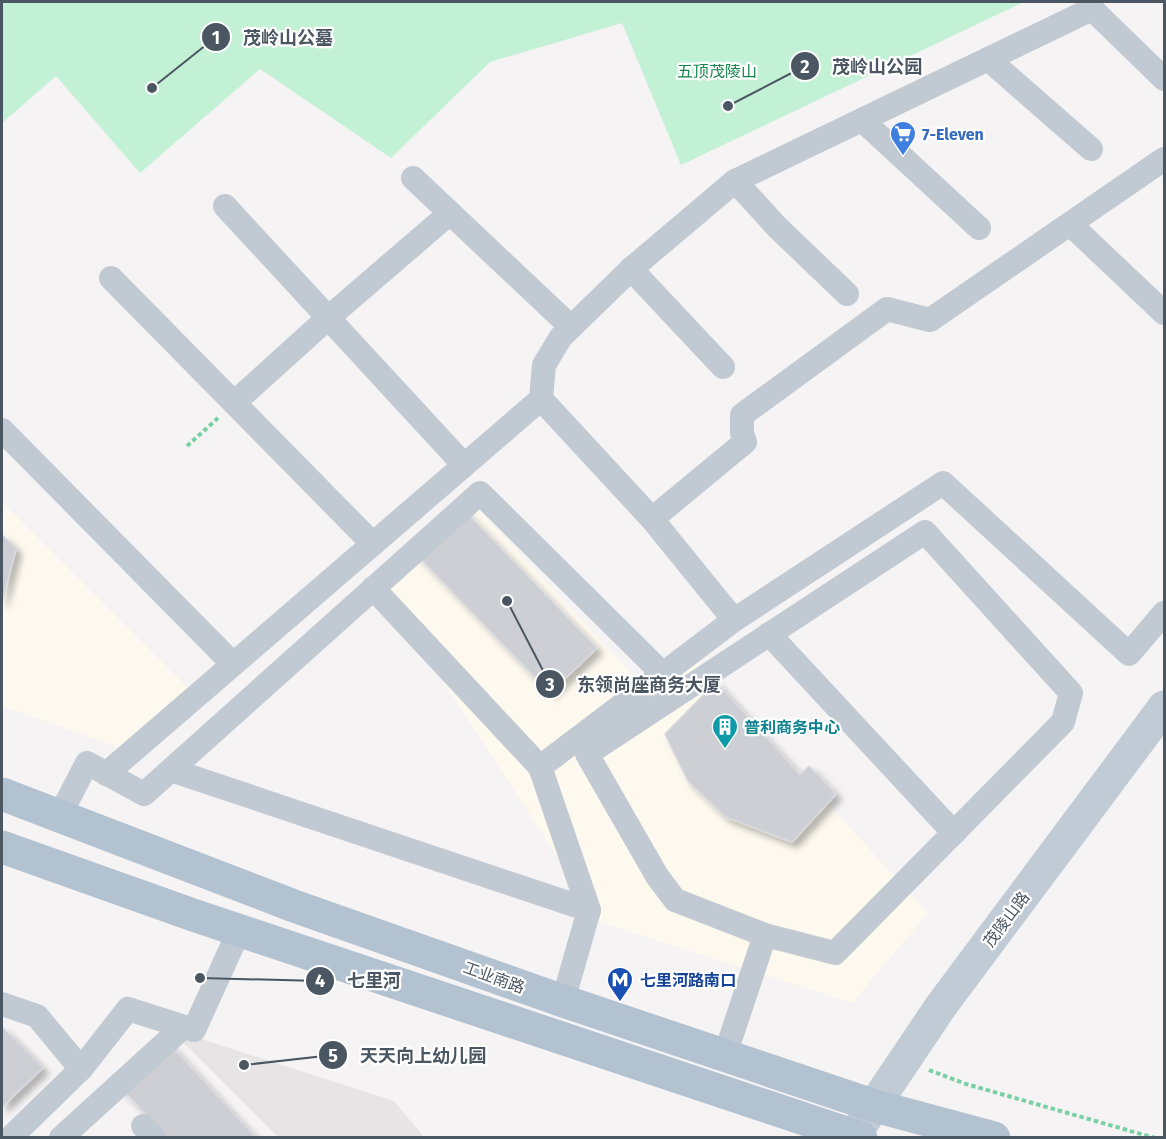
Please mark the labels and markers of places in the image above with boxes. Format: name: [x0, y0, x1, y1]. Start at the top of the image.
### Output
callout: 茂岭山公墓: [201, 19, 345, 55]
callout: 茂岭山公园: [790, 48, 934, 84]
supermarket icon: 7-Eleven: [888, 119, 918, 157]
place label: 7-Eleven: [922, 125, 984, 144]
callout: 东领尚座商务大厦: [535, 666, 733, 702]
building icon: 普利商务中心: [710, 712, 740, 750]
place label: 普利商务中心: [744, 718, 840, 737]
callout: 七里河: [305, 963, 413, 999]
metro station icon: 七里河路南口: [605, 965, 635, 1003]
place label: 七里河路南口: [640, 971, 736, 990]
callout: 天天向上幼儿园: [318, 1037, 498, 1073]

